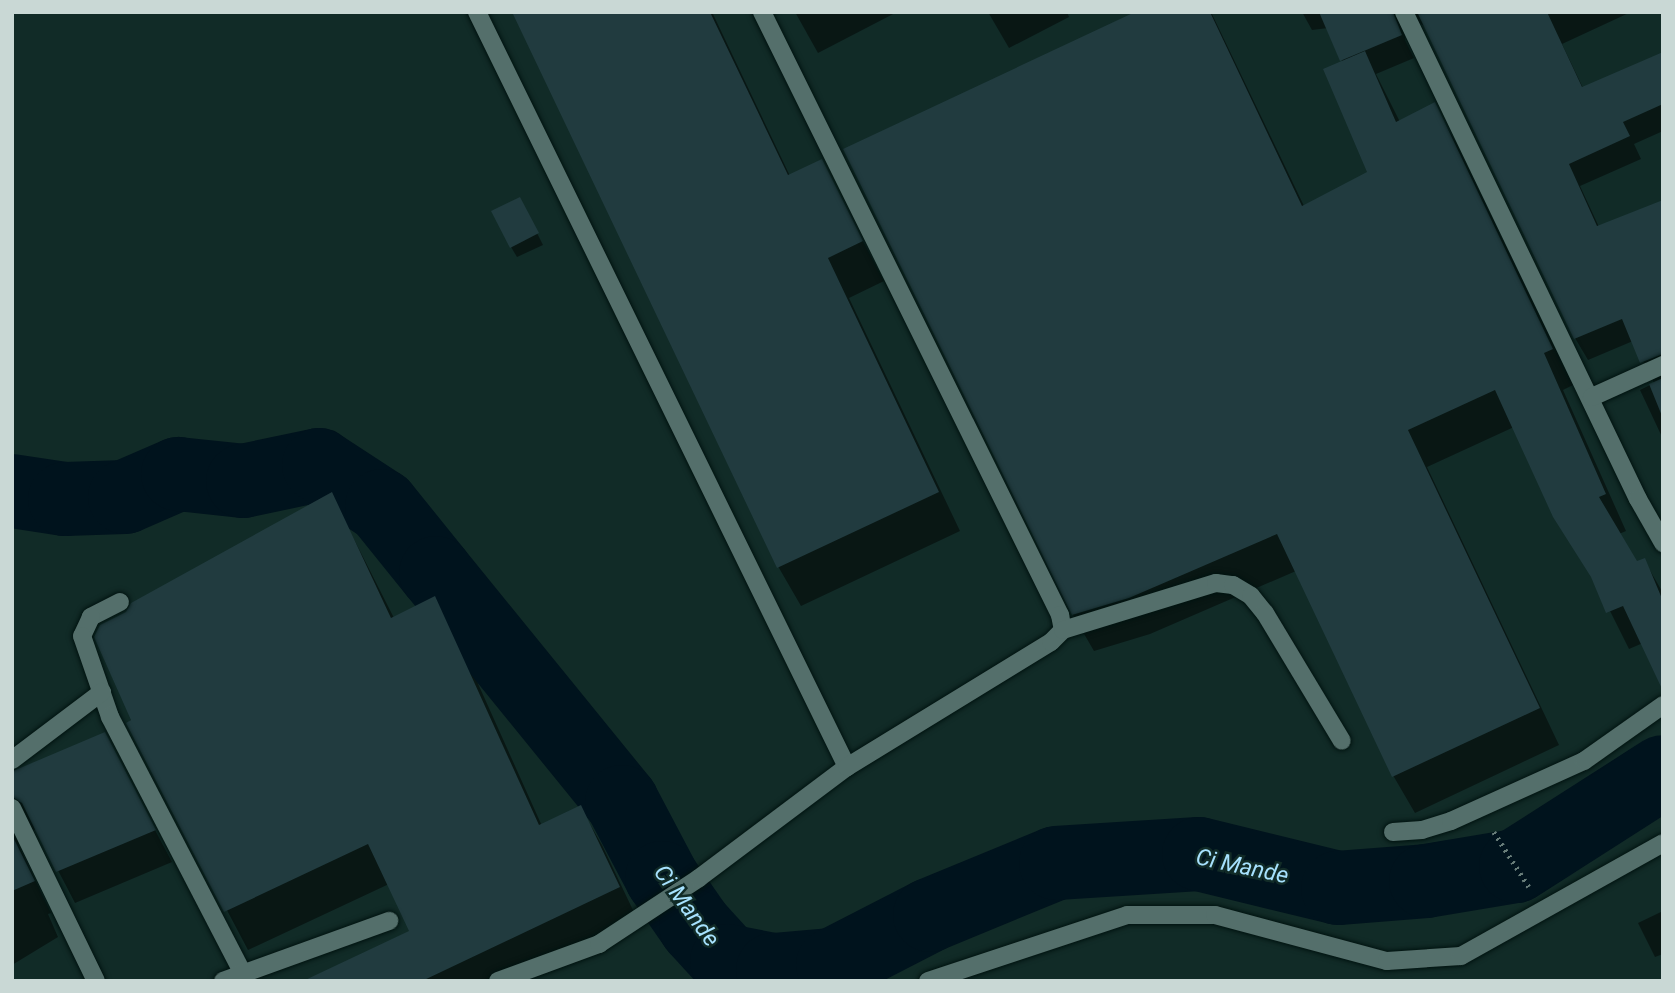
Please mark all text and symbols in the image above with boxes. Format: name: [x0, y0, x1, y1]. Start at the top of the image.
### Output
water label: Ci Mande: [1193, 844, 1291, 890]
water label: Ci Mande: [647, 860, 725, 952]

